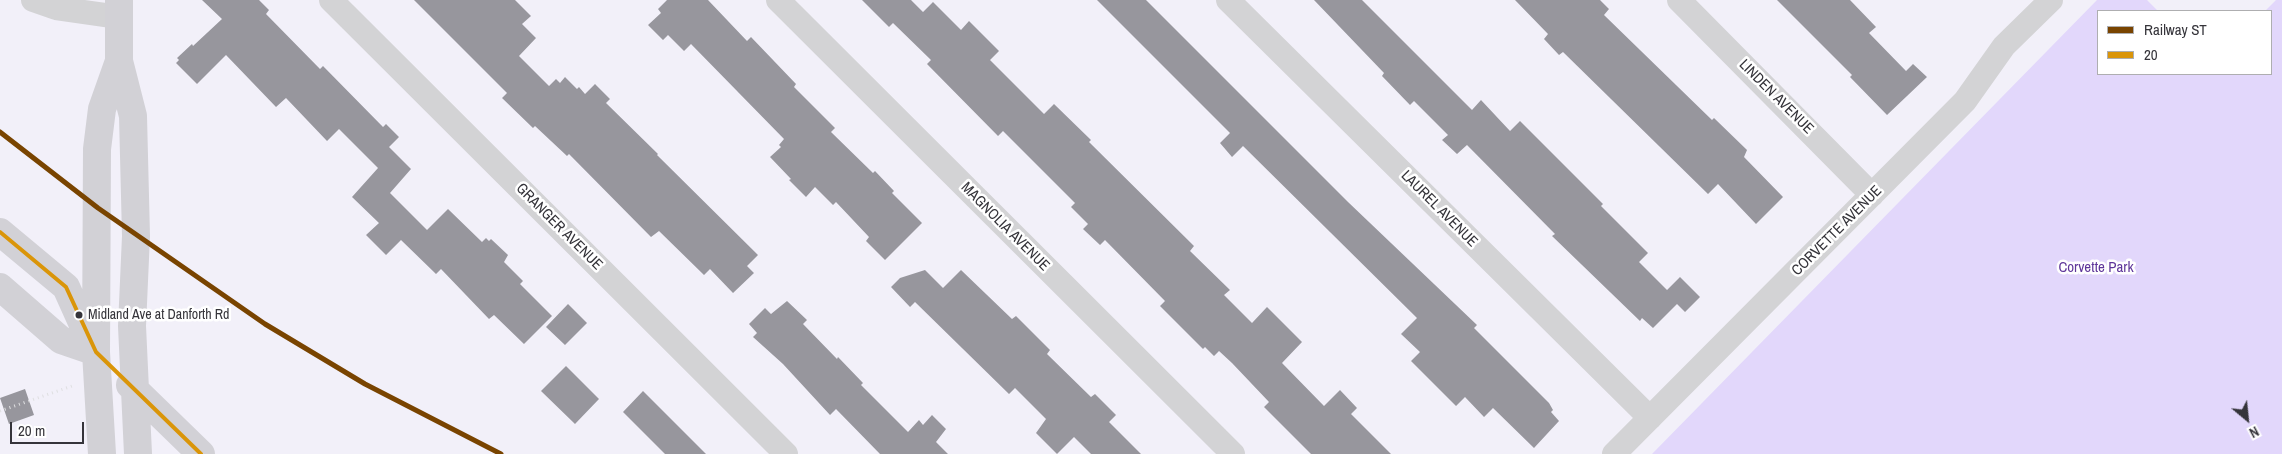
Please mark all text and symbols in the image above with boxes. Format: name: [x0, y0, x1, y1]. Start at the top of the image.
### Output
legend: [2097, 10, 2272, 75]
text: Railway ST: [2144, 19, 2207, 40]
text: 20: [2144, 44, 2158, 65]
street label: LINDEN AVENUE: [1735, 56, 1817, 138]
street label: LAUREL AVENUE: [1397, 167, 1481, 251]
street label: MAGNOLIA AVENUE: [957, 179, 1053, 275]
street label: GRANGER AVENUE: [512, 180, 606, 274]
street label: CORVETTE AVENUE: [1788, 182, 1886, 280]
park label: Corvette Park: [2058, 259, 2134, 277]
place label: Midland Ave at Danforth Rd: [88, 307, 229, 323]
marker: Midland Ave at Danforth Rd: [74, 310, 84, 320]
north arrow: [2222, 394, 2272, 444]
scale bar: [12, 412, 86, 444]
text: 20 m: [18, 420, 45, 441]
text: N: [2246, 422, 2262, 442]

